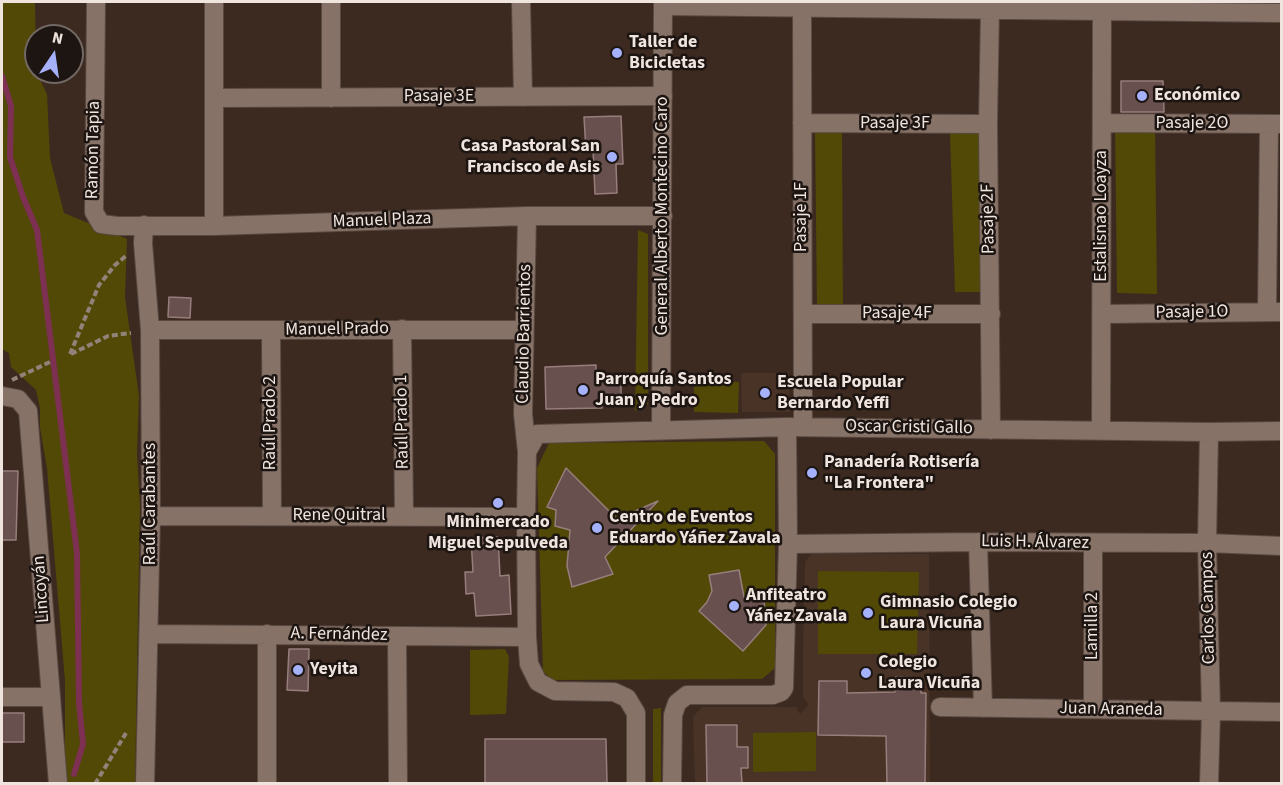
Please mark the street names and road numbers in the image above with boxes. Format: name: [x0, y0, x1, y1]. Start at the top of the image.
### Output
street label: Pasaje 3E: [404, 86, 474, 108]
street label: General Alberto Montecino Caro: [652, 96, 674, 336]
street label: Ramón Tapia: [82, 101, 106, 199]
street label: Pasaje 3F: [860, 113, 930, 135]
street label: Pasaje 2O: [1156, 113, 1228, 135]
street label: Estalisnao Loayza: [1091, 150, 1113, 282]
street label: Pasaje 1F: [791, 182, 813, 252]
street label: Pasaje 2F: [978, 184, 1000, 254]
street label: Manuel Plaza: [332, 208, 432, 234]
street label: Claudio Barrientos: [513, 264, 537, 404]
street label: Pasaje 1O: [1155, 302, 1229, 324]
street label: Pasaje 4F: [862, 303, 932, 325]
street label: Manuel Prado: [285, 318, 389, 342]
street label: Raúl Prado 1: [391, 375, 415, 469]
street label: Raúl Prado 2: [260, 376, 282, 470]
street label: Oscar Cristi Gallo: [845, 416, 973, 440]
street label: Raúl Carabantes: [140, 443, 162, 565]
street label: Rene Quitral: [292, 505, 386, 527]
street label: Luis H. Álvarez: [981, 531, 1089, 555]
street label: Carlos Campos: [1197, 552, 1221, 664]
street label: Lincoyán: [29, 555, 55, 623]
street label: Lamilla 2: [1082, 592, 1104, 660]
street label: A. Fernández: [290, 623, 388, 647]
street label: Juan Araneda: [1059, 698, 1163, 722]

